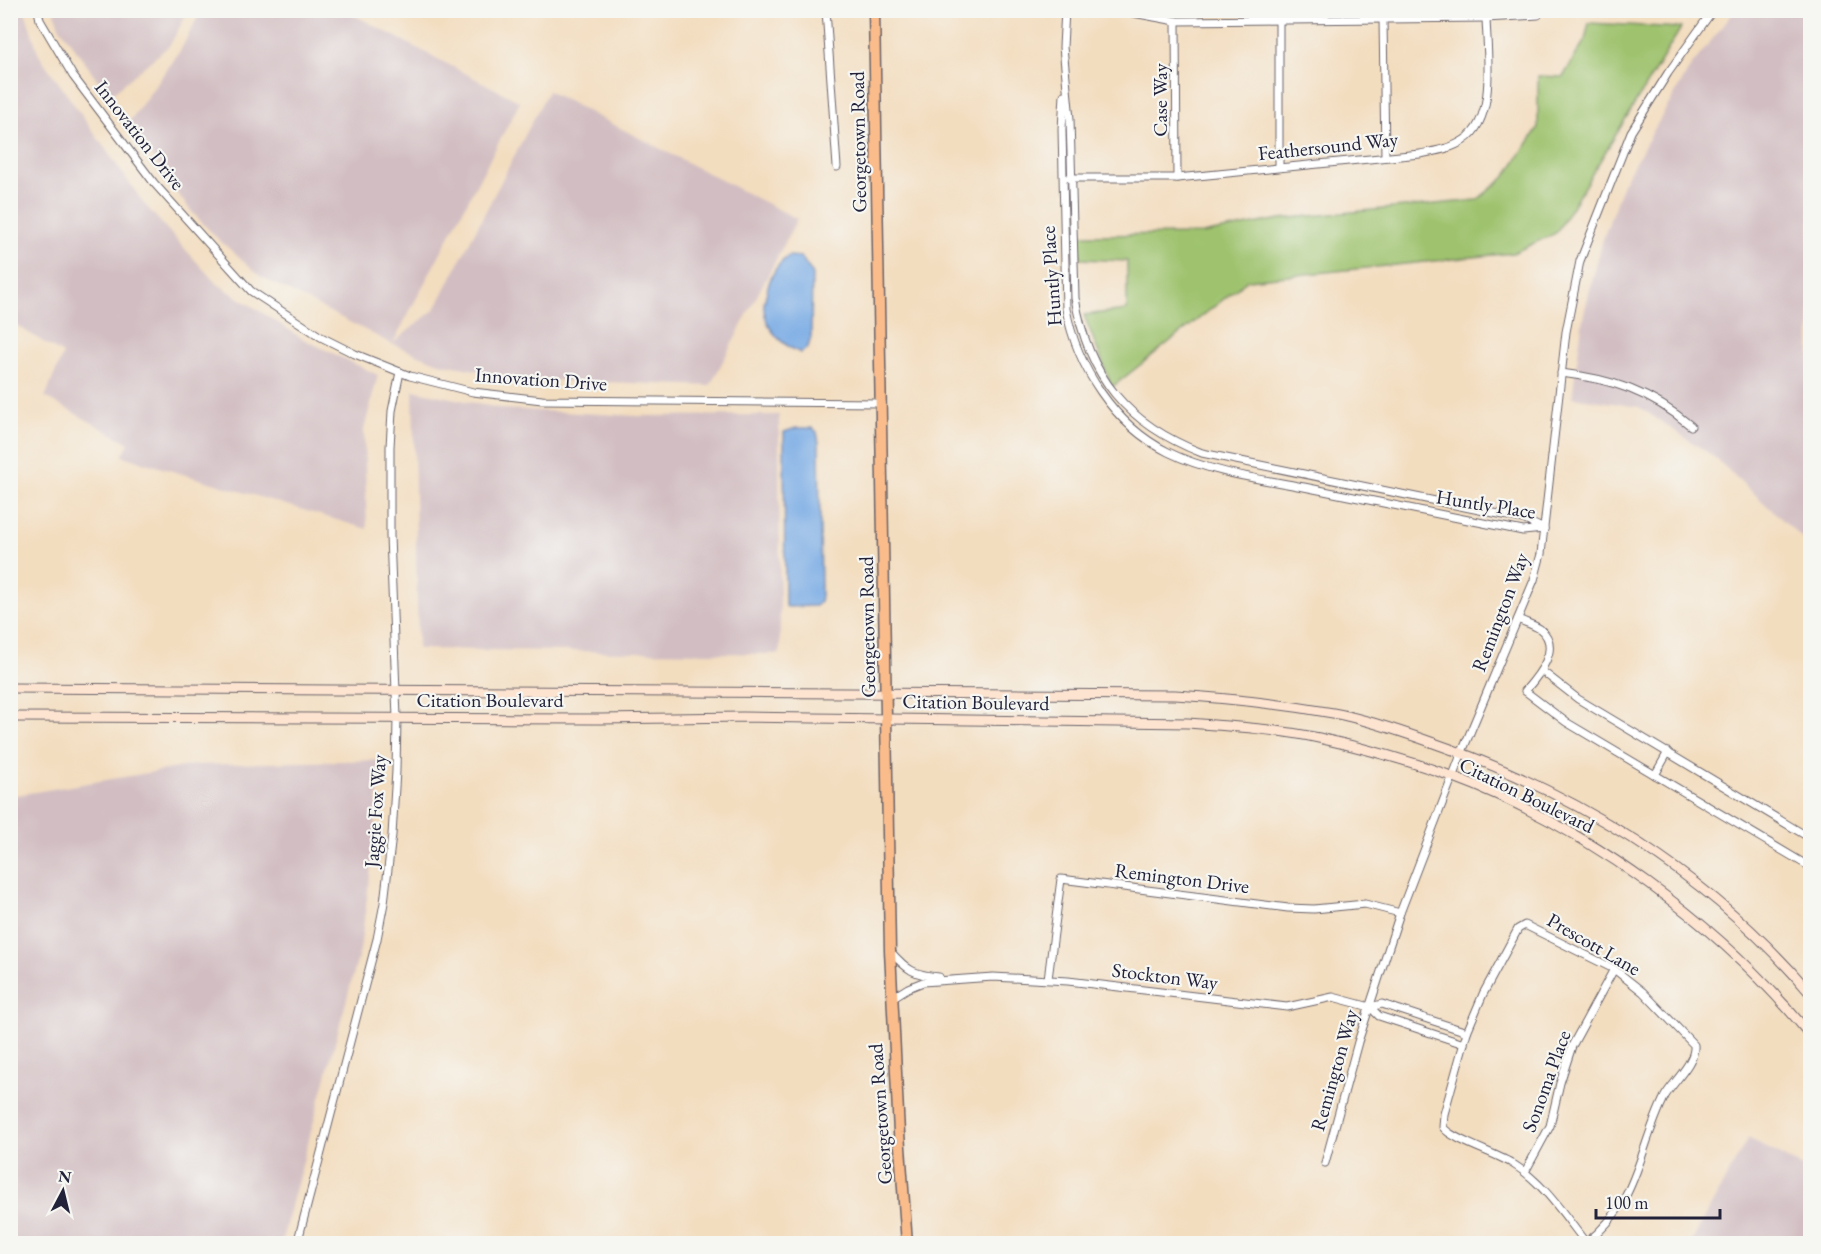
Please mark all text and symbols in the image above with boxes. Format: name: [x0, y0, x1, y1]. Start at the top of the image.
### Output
street label: Case Way: [1147, 63, 1173, 137]
street label: Georgetown Road: [844, 70, 872, 213]
street label: Innovation Drive: [89, 75, 191, 195]
street label: Feathersound Way: [1257, 126, 1400, 166]
street label: Huntly Place: [1035, 225, 1067, 327]
street label: Innovation Drive: [474, 361, 608, 397]
street label: Huntly Place: [1434, 483, 1538, 525]
street label: Remington Way: [1465, 549, 1535, 675]
street label: Georgetown Road: [853, 555, 881, 698]
street label: Citation Boulevard: [416, 687, 564, 713]
street label: Citation Boulevard: [902, 688, 1051, 716]
street label: Citation Boulevard: [1455, 751, 1600, 839]
street label: Jaggie Fox Way: [358, 753, 392, 870]
street label: Remington Drive: [1113, 857, 1251, 899]
street label: Prescott Lane: [1542, 907, 1646, 981]
street label: Stockton Way: [1111, 957, 1220, 995]
street label: Remington Way: [1304, 1006, 1364, 1134]
street label: Sonoma Place: [1516, 1026, 1577, 1136]
street label: Georgetown Road: [862, 1042, 898, 1185]
north arrow: [33, 1161, 93, 1221]
text: N: [57, 1165, 73, 1188]
scale bar: [1596, 1182, 1720, 1220]
text: 100 m: [1605, 1191, 1649, 1214]

